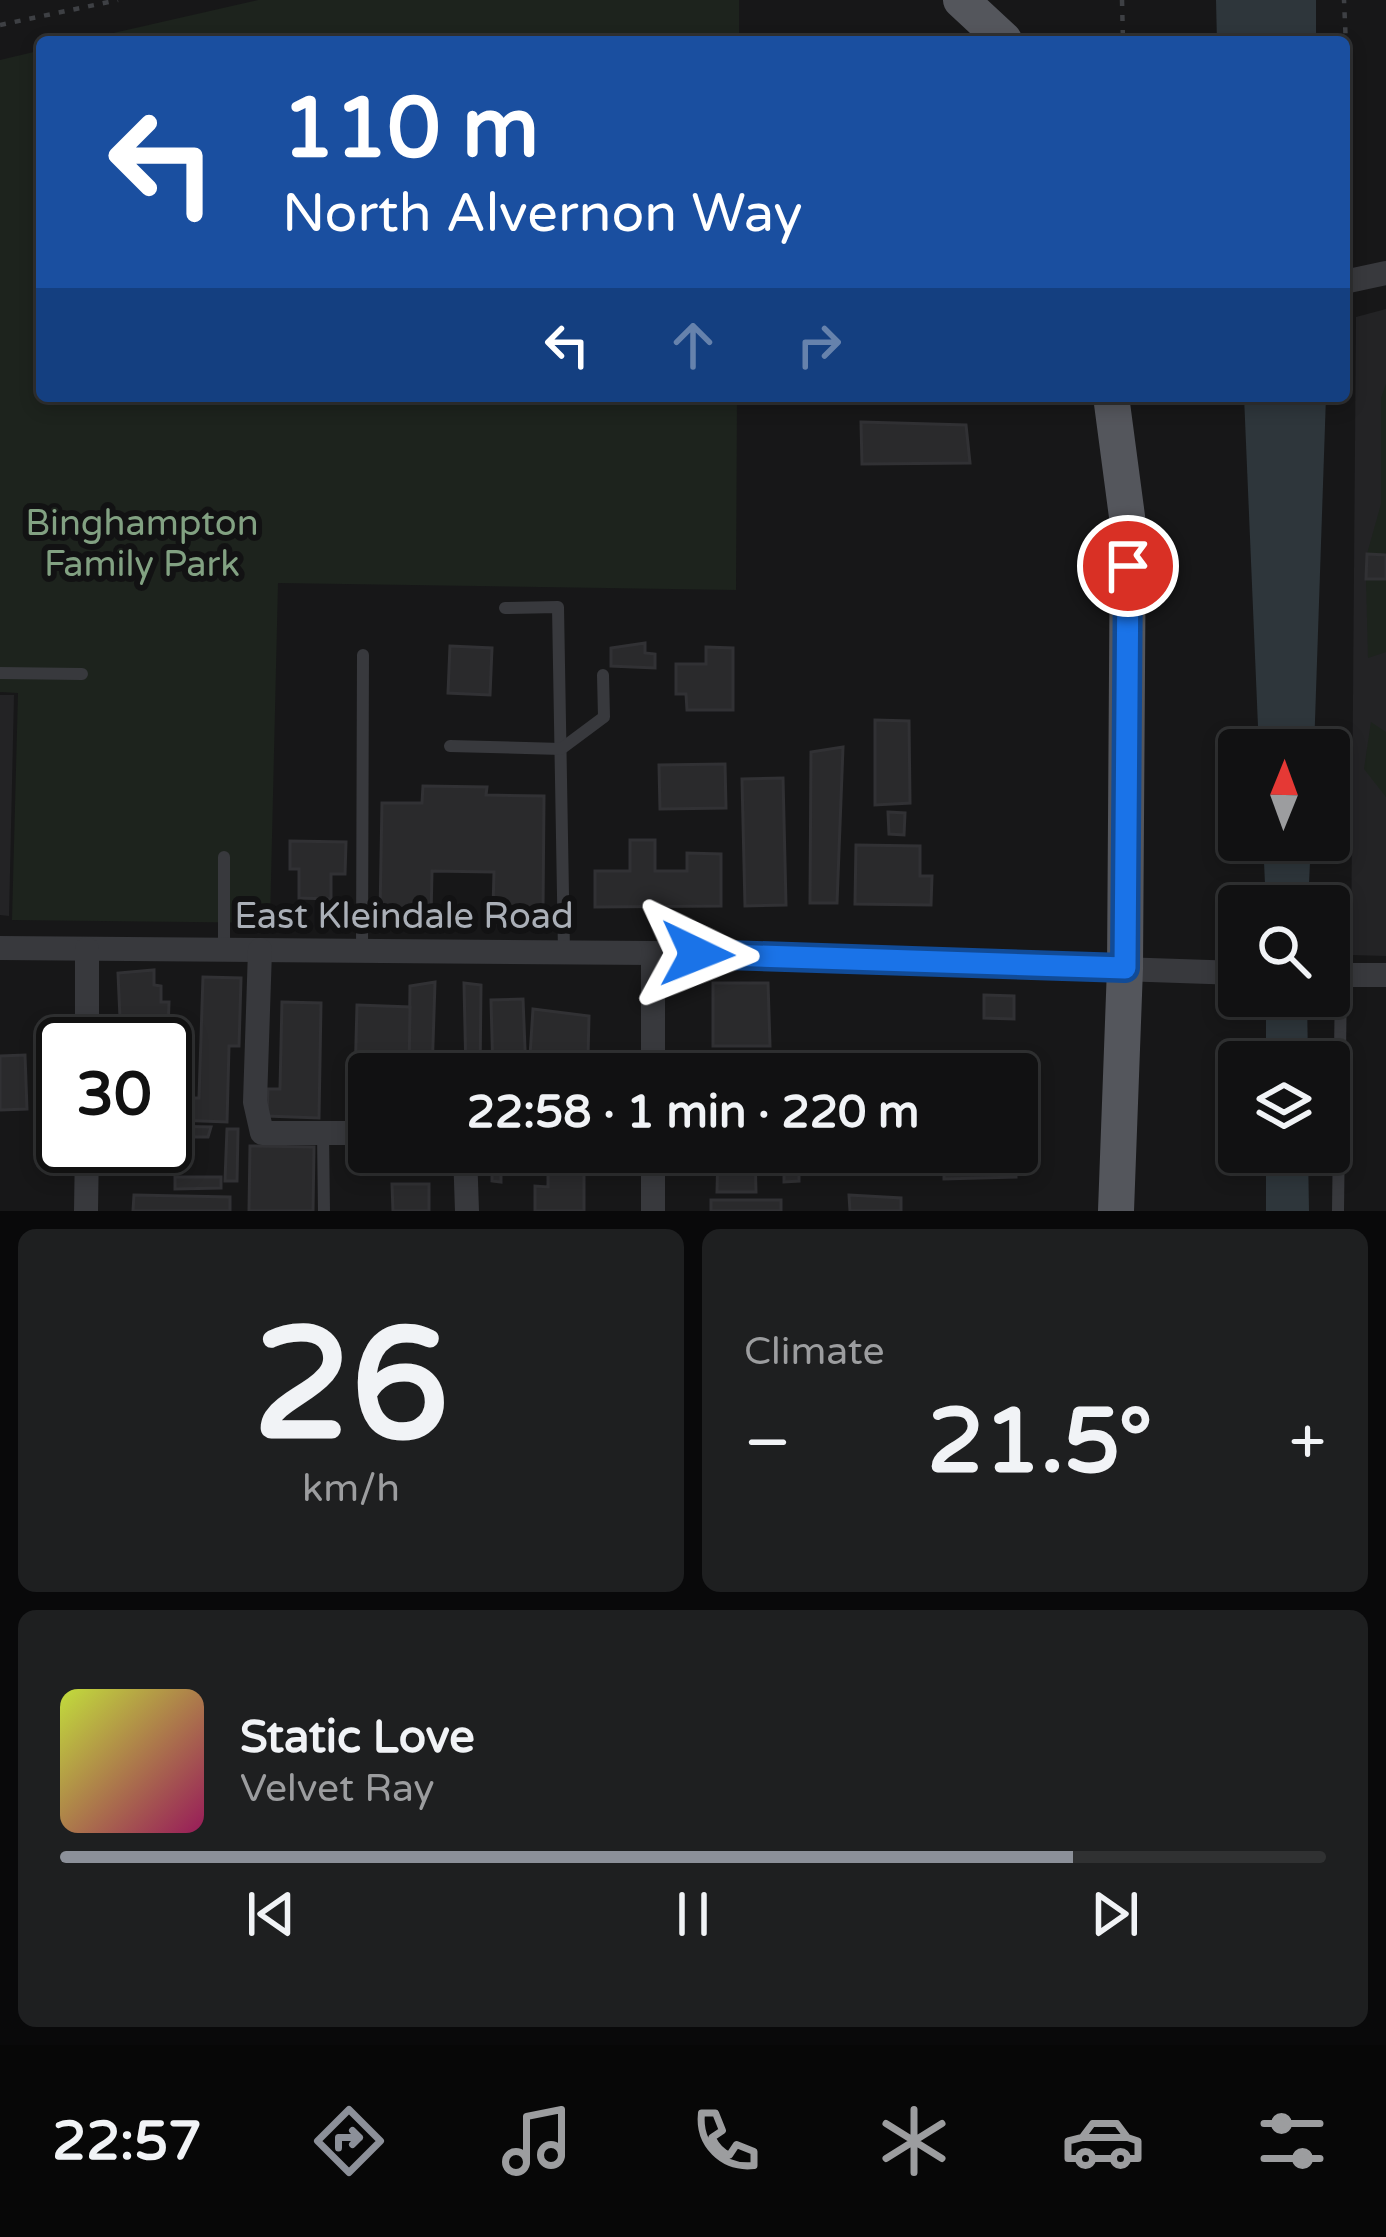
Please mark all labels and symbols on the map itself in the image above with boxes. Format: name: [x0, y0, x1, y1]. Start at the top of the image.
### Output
park label: Binghampton Family Park: [25, 502, 259, 586]
pin: [1077, 515, 1179, 617]
north arrow: [1218, 729, 1350, 861]
position arrow: [634, 891, 760, 1017]
street label: East Kleindale Road: [234, 895, 574, 938]
speed limit sign: 30: [36, 1017, 192, 1173]

